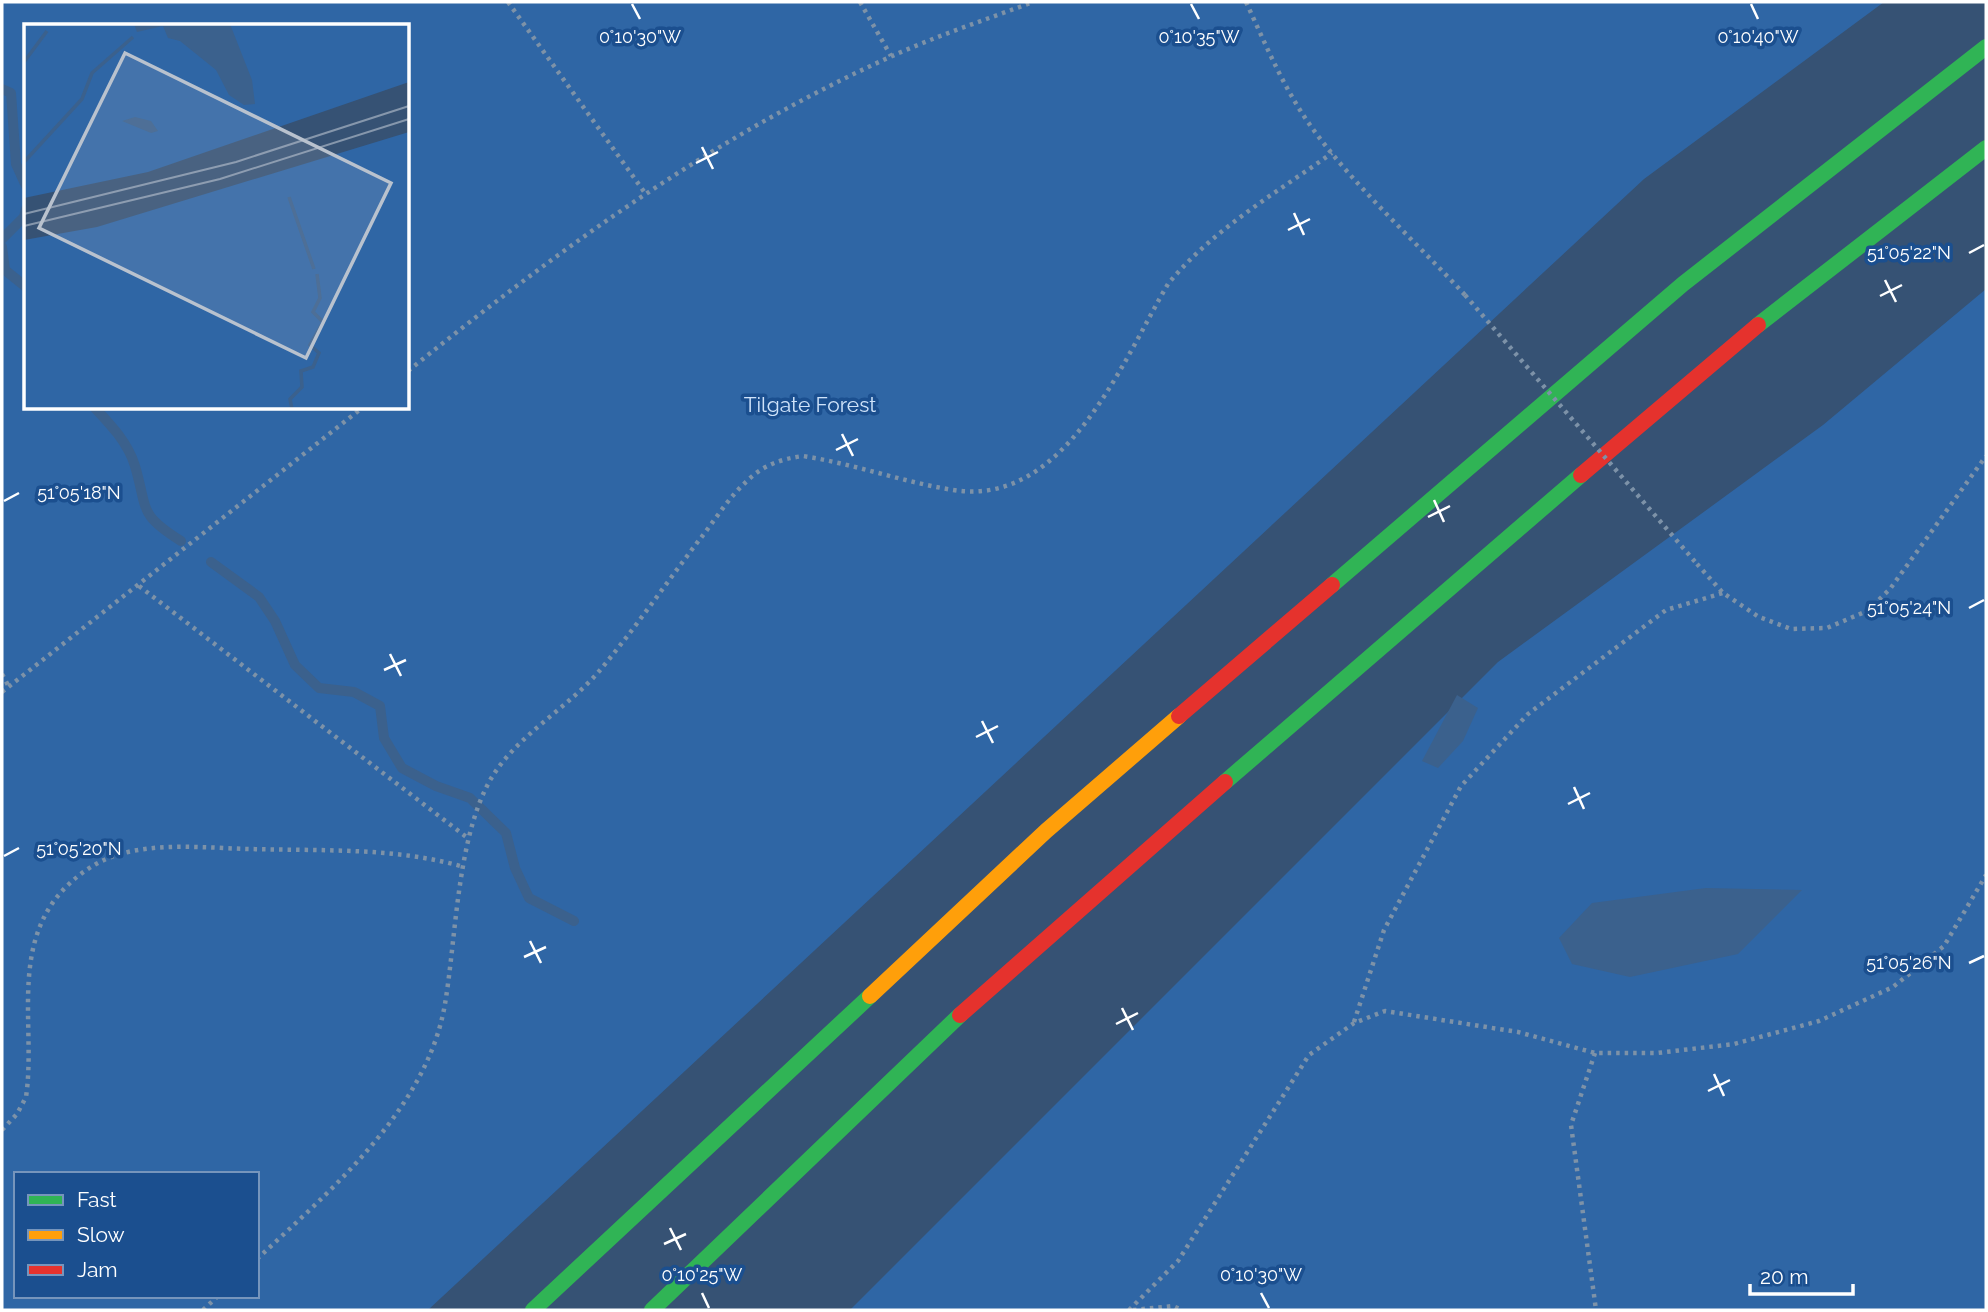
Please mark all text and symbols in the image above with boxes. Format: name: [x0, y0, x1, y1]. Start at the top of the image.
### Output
inset map: [24, 24, 410, 410]
text: 0°10'30"W: [599, 26, 681, 47]
text: 0°10'35"W: [1159, 26, 1240, 47]
text: 0°10'40"W: [1717, 26, 1799, 47]
text: 51°05'22"N: [1867, 242, 1951, 263]
park label: Tilgate Forest: [744, 392, 876, 417]
text: 51°05'18"N: [37, 482, 121, 503]
text: 51°05'24"N: [1867, 597, 1951, 618]
text: 51°05'20"N: [36, 838, 122, 859]
text: 51°05'26"N: [1866, 952, 1952, 973]
legend: [14, 1172, 259, 1298]
text: Fast: [77, 1187, 117, 1212]
text: Slow: [77, 1222, 125, 1247]
scale bar: [1750, 1252, 1853, 1296]
text: Jam: [77, 1257, 118, 1282]
text: 0°10'25"W: [662, 1264, 743, 1285]
text: 0°10'30"W: [1220, 1264, 1302, 1285]
text: 20 m: [1760, 1264, 1808, 1289]

